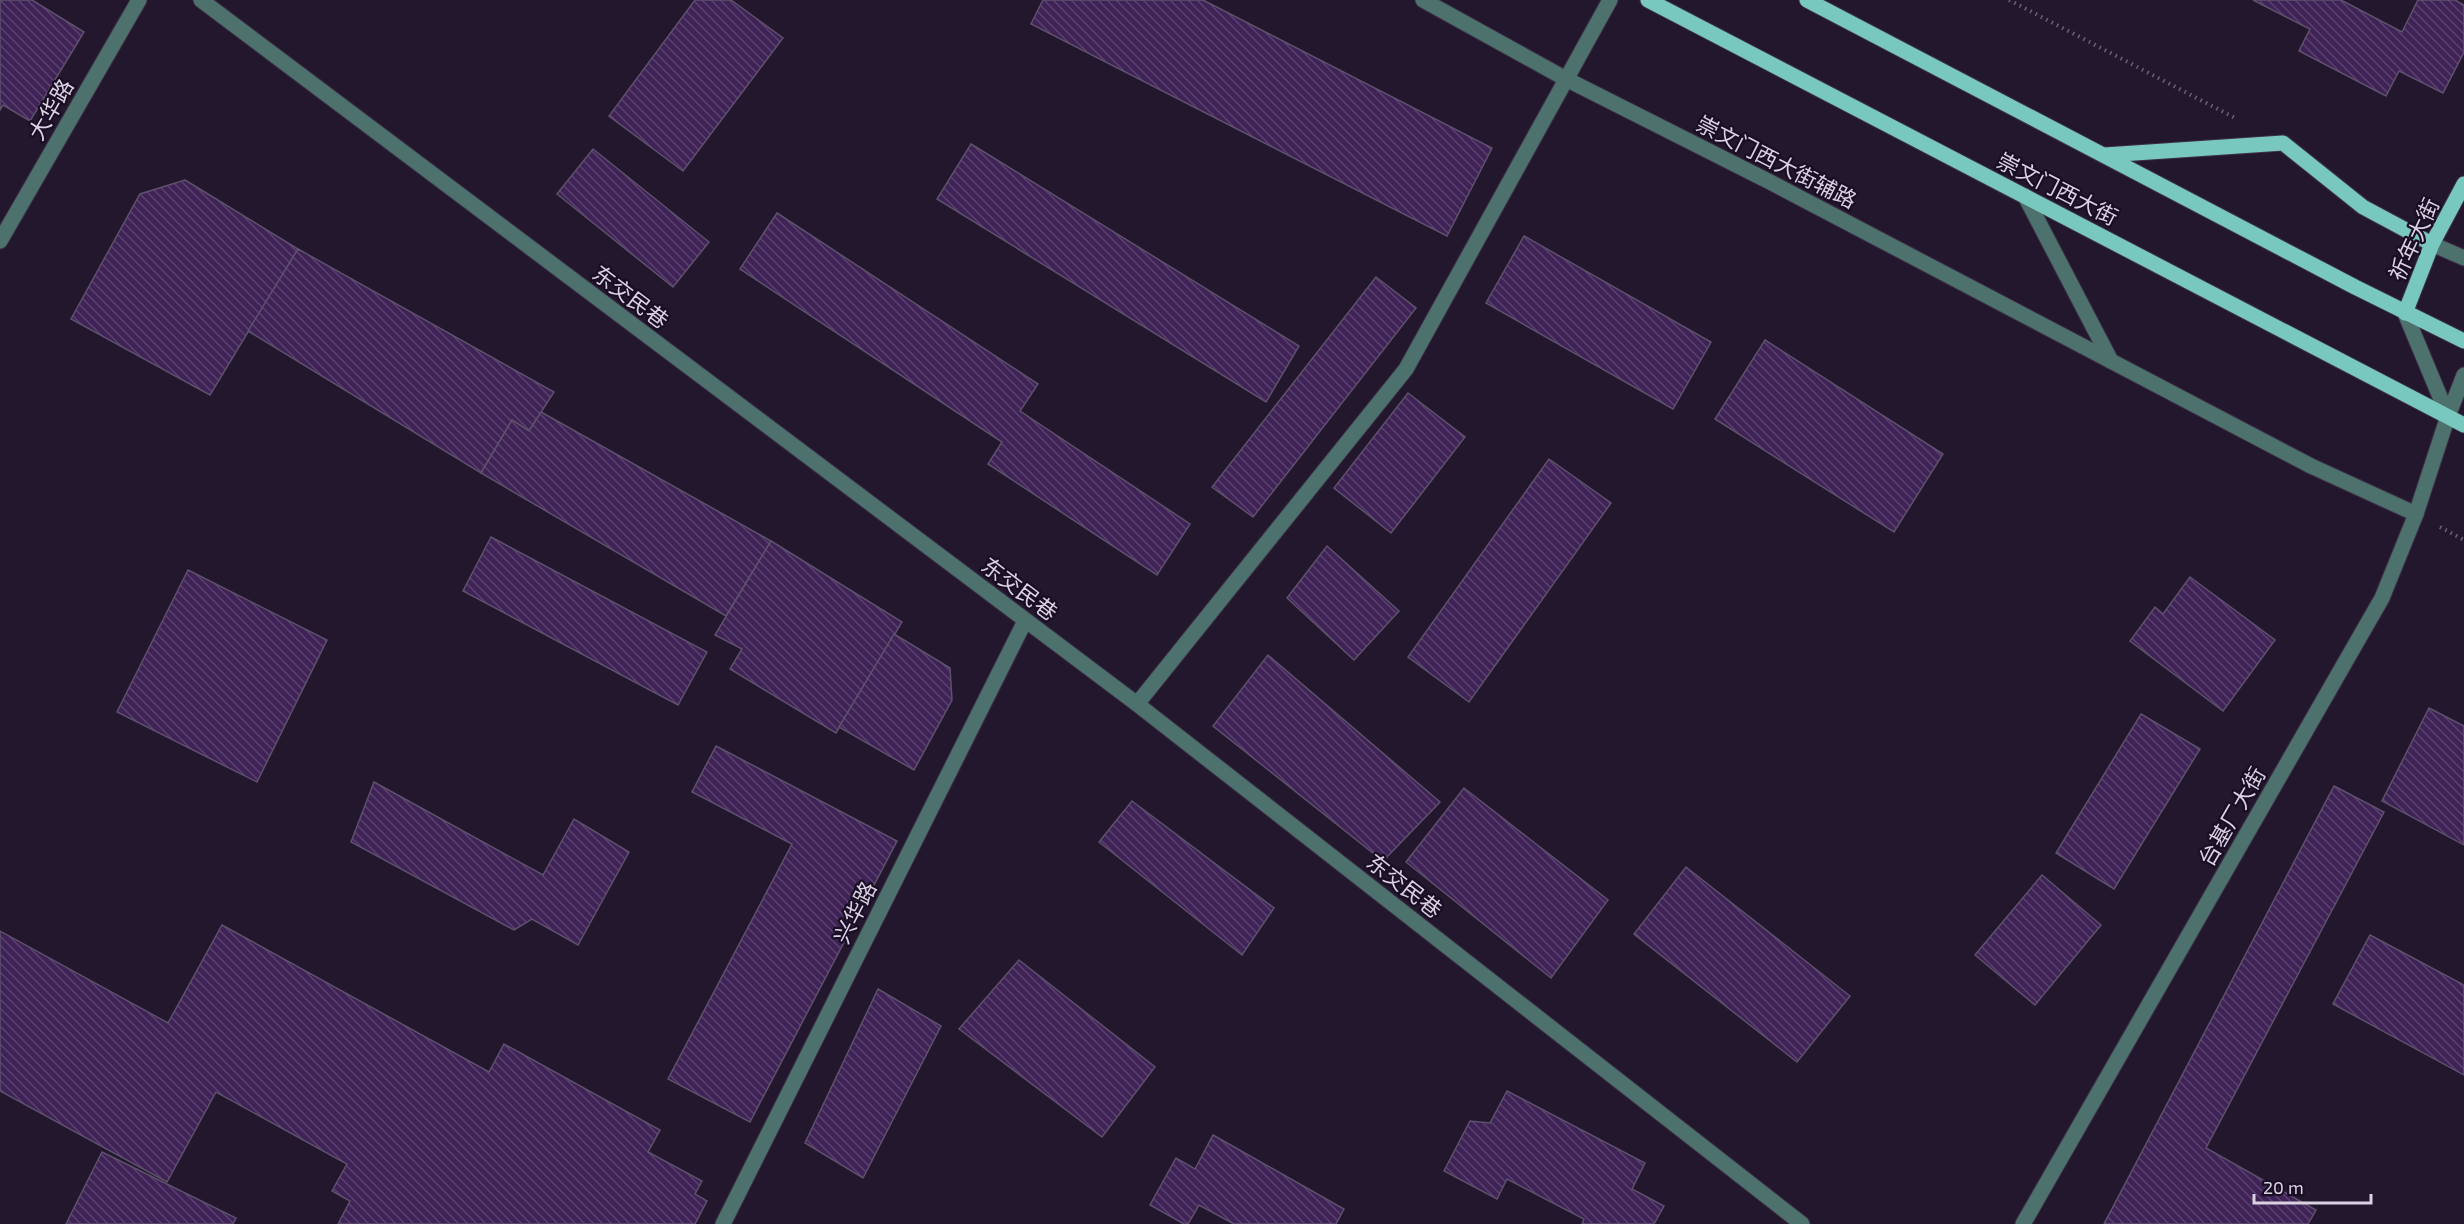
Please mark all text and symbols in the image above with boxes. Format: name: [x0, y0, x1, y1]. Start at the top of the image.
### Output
street label: 大华路: [22, 74, 78, 144]
street label: 崇文门西大街辅路: [1693, 109, 1861, 213]
street label: 崇文门西大街: [1993, 146, 2123, 230]
street label: 祈年大街: [2383, 194, 2443, 284]
street label: 东交民巷: [588, 259, 674, 333]
street label: 东交民巷: [977, 551, 1063, 625]
street label: 台基厂大街: [2192, 762, 2270, 870]
street label: 东交民巷: [1362, 848, 1448, 922]
street label: 兴华路: [827, 877, 881, 947]
scale bar: [2254, 1167, 2371, 1205]
text: 20 m: [2263, 1176, 2304, 1198]

